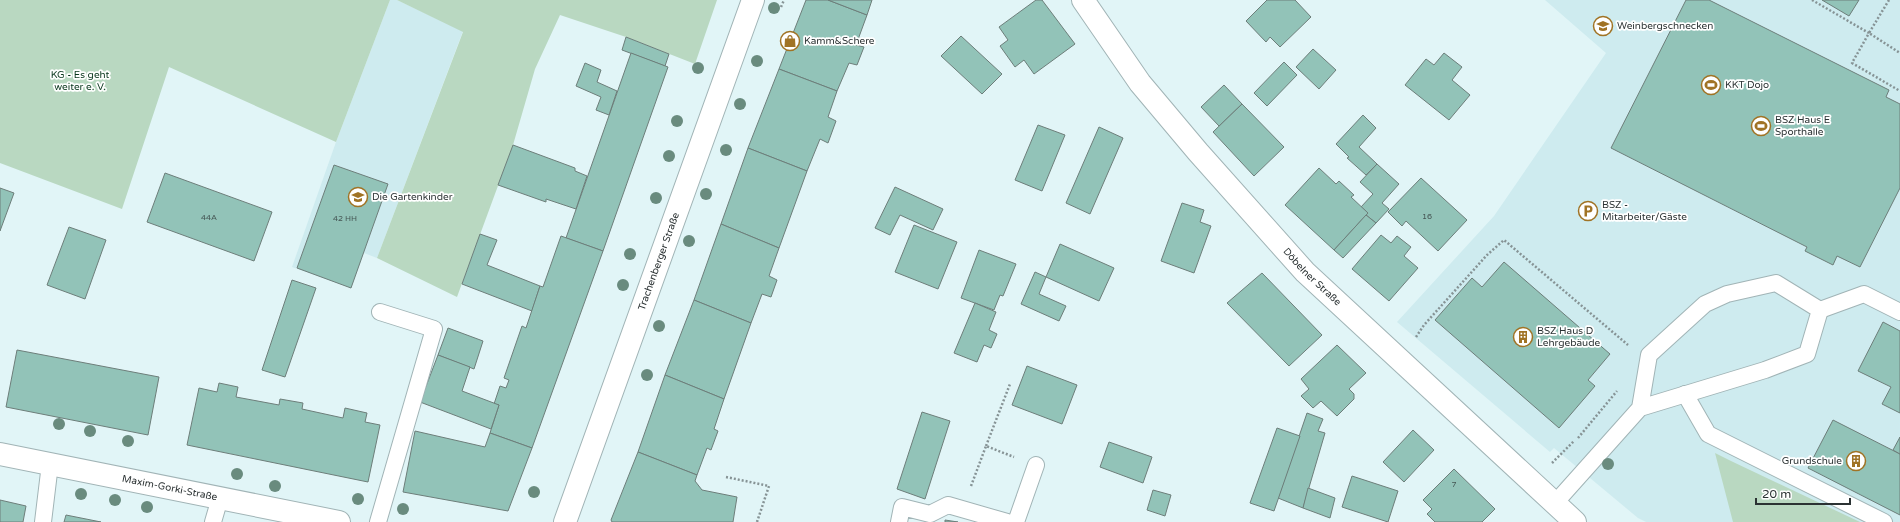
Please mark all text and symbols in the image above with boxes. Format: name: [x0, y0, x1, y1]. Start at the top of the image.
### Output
school or university icon: Weinbergschnecken: [1592, 15, 1614, 37]
place label: Weinbergschnecken: [1617, 20, 1713, 32]
shop icon: Kamm&Schere: [779, 30, 801, 52]
place label: Kamm&Schere: [804, 35, 875, 47]
park label: KG - Es geht weiter e. V.: [51, 69, 110, 93]
sports icon: KKT Dojo: [1700, 74, 1722, 96]
place label: KKT Dojo: [1725, 79, 1769, 91]
place label: BSZ Haus E Sporthalle: [1775, 114, 1830, 138]
sports icon: BSZ Haus E Sporthalle: [1750, 115, 1772, 137]
school or university icon: Die Gartenkinder: [347, 186, 369, 208]
place label: Die Gartenkinder: [372, 191, 453, 203]
place label: BSZ - Mitarbeiter/Gäste: [1602, 199, 1687, 223]
parking icon: BSZ - Mitarbeiter/Gäste: [1577, 200, 1599, 222]
street label: Trachenberger Straße: [636, 210, 682, 312]
house number: 16: [1422, 212, 1432, 221]
house number: 44A: [201, 213, 217, 222]
house number: 42 HH: [333, 214, 357, 223]
street label: Döbelner Straße: [1280, 245, 1344, 309]
place label: BSZ Haus D Lehrgebäude: [1537, 325, 1600, 349]
building icon: BSZ Haus D Lehrgebäude: [1512, 326, 1534, 348]
building icon: Grundschule: [1845, 450, 1867, 472]
place label: Grundschule: [1782, 455, 1842, 467]
street label: Maxim-Gorki-Straße: [121, 473, 219, 503]
house number: 7: [1451, 480, 1457, 489]
scale bar: [1756, 480, 1850, 506]
text: 20 m: [1762, 487, 1791, 501]

